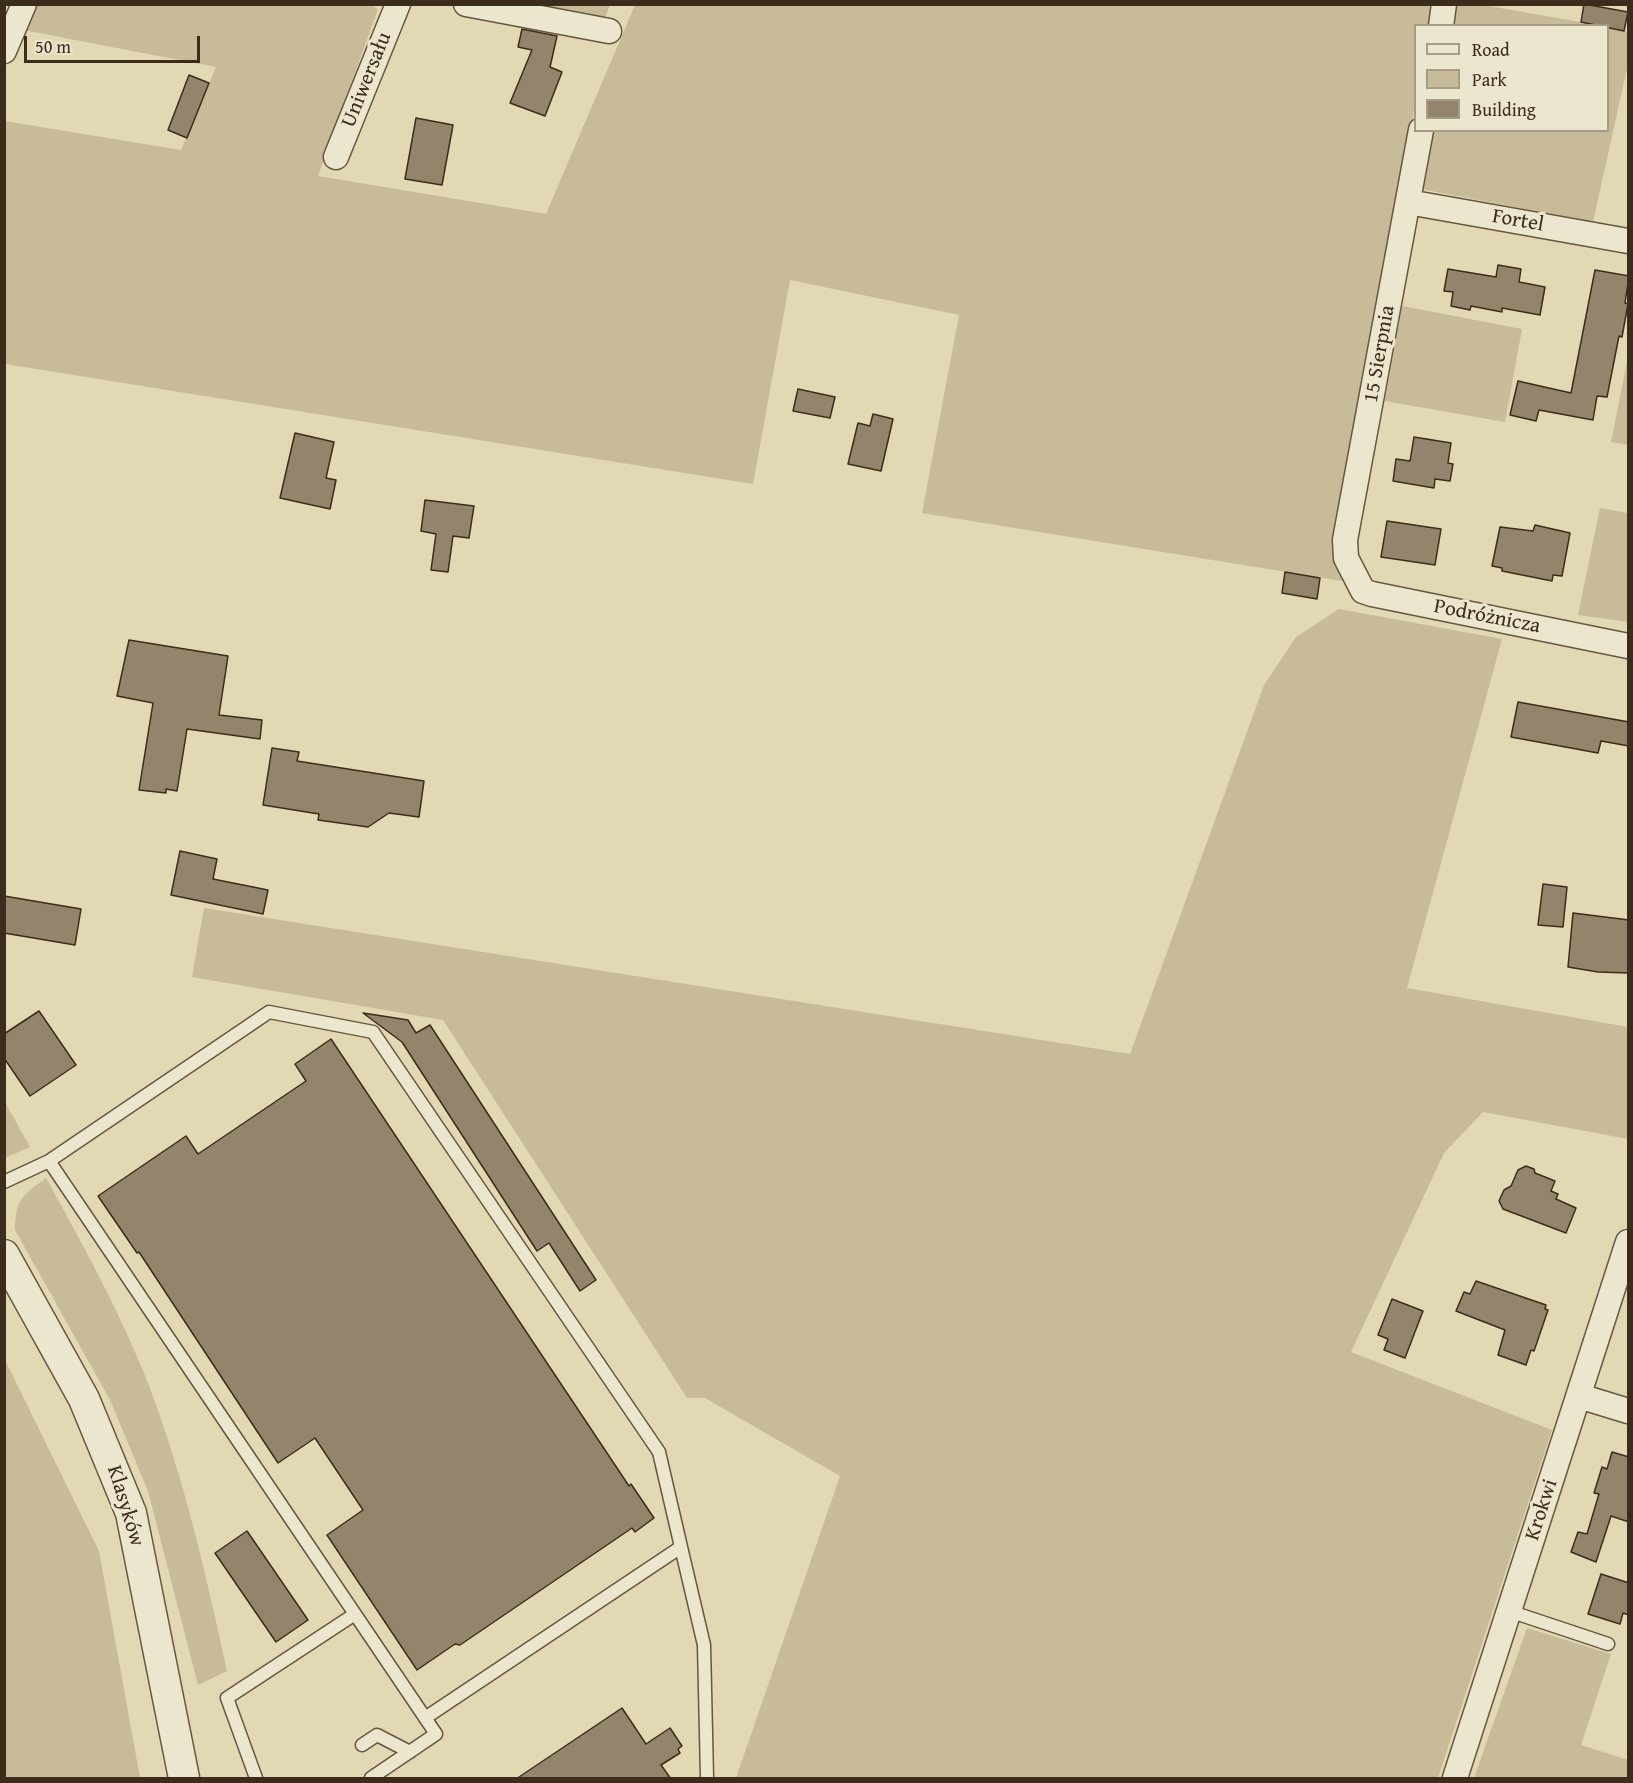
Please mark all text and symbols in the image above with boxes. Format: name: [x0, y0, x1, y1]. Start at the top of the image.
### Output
scale bar: [27, 24, 202, 62]
legend: [1414, 24, 1609, 132]
street label: Uniwersału: [337, 29, 397, 131]
text: 50 m: [35, 33, 71, 60]
text: Road: [1472, 36, 1510, 63]
text: Park: [1472, 66, 1507, 93]
text: Building: [1472, 96, 1536, 123]
street label: Fortel: [1490, 204, 1546, 238]
street label: 15 Sierpnia: [1359, 303, 1401, 405]
street label: Podróżnicza: [1432, 594, 1542, 640]
street label: Klasyków: [101, 1462, 149, 1550]
street label: Krokwi: [1520, 1476, 1564, 1544]

